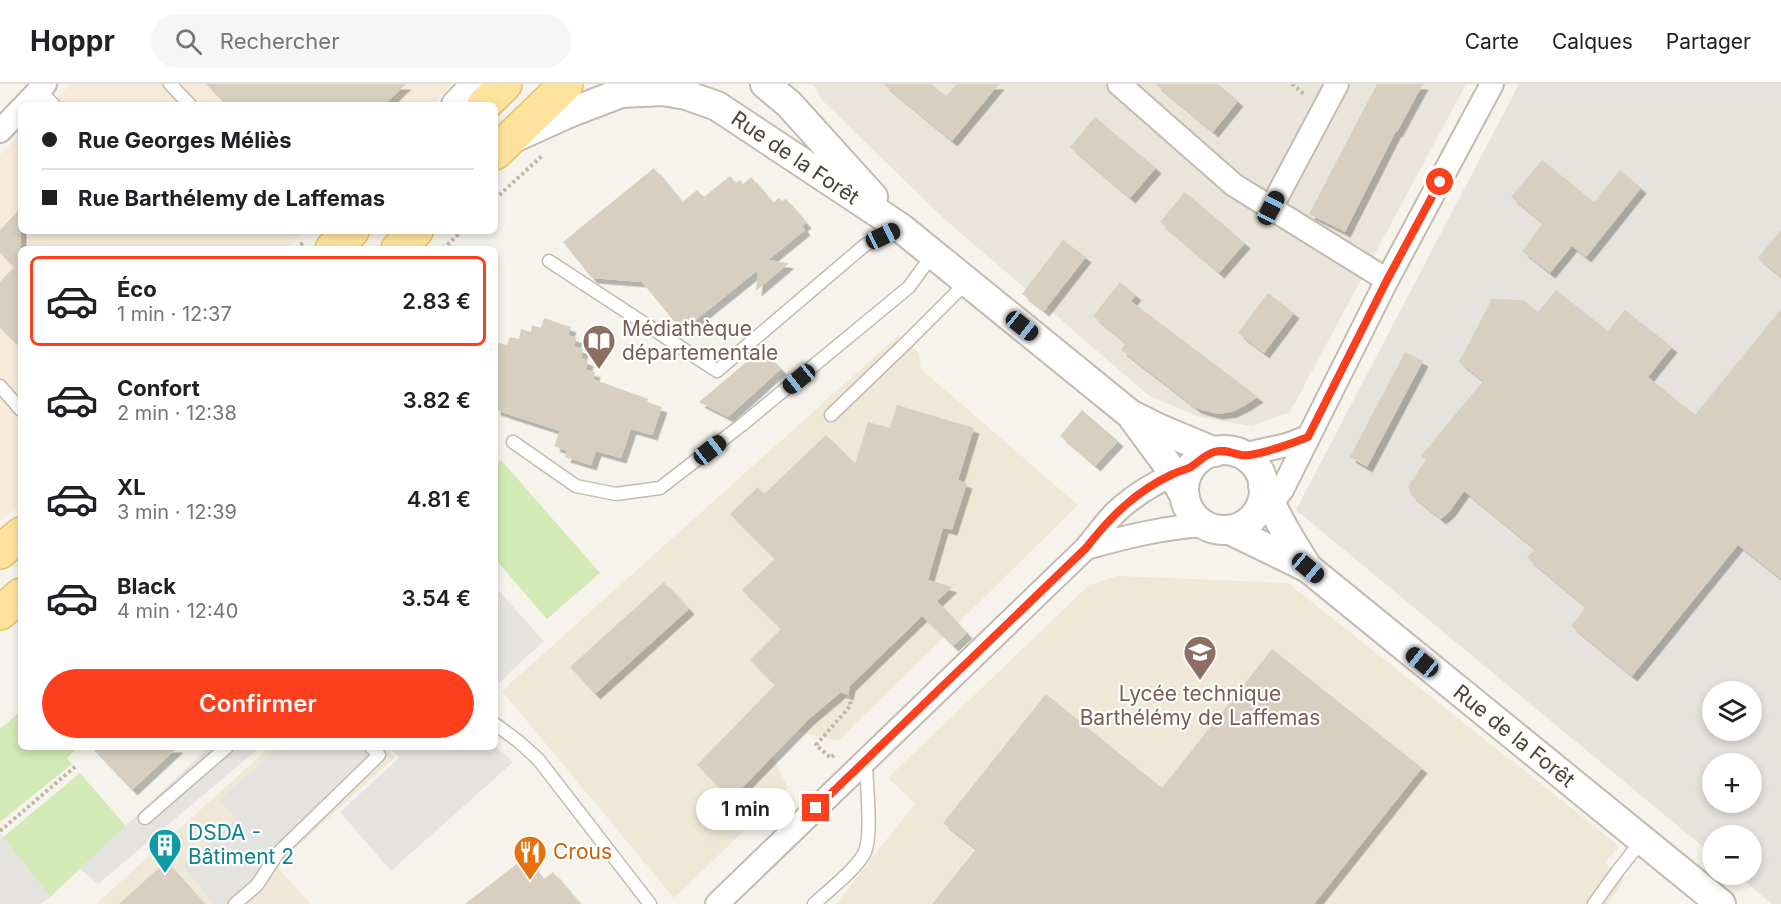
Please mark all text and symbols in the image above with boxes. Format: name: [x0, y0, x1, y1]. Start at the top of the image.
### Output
search box: [151, 14, 571, 68]
text: Hoppr: [30, 24, 115, 58]
icon: search: [172, 25, 205, 58]
text: Rechercher: [220, 28, 339, 54]
text: Carte: [1465, 29, 1519, 54]
text: Calques: [1552, 29, 1633, 54]
text: Partager: [1666, 29, 1751, 54]
street label: Rue de la Forêt: [727, 106, 864, 210]
text: Rue Georges Méliès: [78, 127, 291, 153]
route start: [1426, 168, 1453, 195]
text: Rue Barthélemy de Laffemas: [78, 185, 385, 211]
car: [1255, 188, 1287, 228]
car: [863, 220, 903, 252]
icon: car: [45, 274, 99, 328]
text: Éco: [117, 276, 157, 302]
text: 2.83 €: [402, 288, 471, 314]
text: 1 min · 12:37: [117, 302, 232, 326]
car: [1002, 308, 1042, 344]
place label: Médiathèque départementale: [622, 316, 778, 365]
library icon: Médiathèque départementale: [581, 323, 617, 370]
car: [779, 361, 819, 397]
icon: car: [45, 373, 99, 427]
text: Confort: [117, 375, 200, 401]
text: 3.82 €: [403, 387, 471, 413]
text: 2 min · 12:38: [117, 401, 237, 425]
car: [690, 432, 730, 468]
icon: car: [45, 472, 99, 526]
text: XL: [117, 474, 146, 500]
text: 4.81 €: [407, 486, 471, 512]
text: 3 min · 12:39: [117, 500, 237, 524]
car: [1288, 550, 1328, 586]
icon: car: [45, 571, 99, 625]
text: Black: [117, 573, 176, 599]
text: 3.54 €: [402, 585, 471, 611]
text: 4 min · 12:40: [117, 599, 238, 623]
school or university icon: Lycée technique Barthélémy de Laffemas: [1182, 634, 1218, 681]
car: [1402, 644, 1442, 680]
button: Confirmer: [42, 669, 474, 738]
street label: Rue de la Forêt: [1449, 679, 1580, 792]
place label: Lycée technique Barthélémy de Laffemas: [1080, 681, 1320, 730]
map controls: [1702, 681, 1762, 885]
button: layers: [1702, 681, 1762, 741]
button: +: [1702, 753, 1762, 813]
callout: 1 min: [696, 787, 795, 829]
route end: [802, 794, 829, 821]
text: 1 min: [721, 797, 770, 821]
place label: DSDA - Bâtiment 2: [188, 820, 294, 869]
button: −: [1702, 825, 1762, 885]
building icon: DSDA - Bâtiment 2: [147, 827, 183, 874]
restaurant icon: Crous: [512, 834, 548, 881]
place label: Crous: [553, 839, 612, 864]

